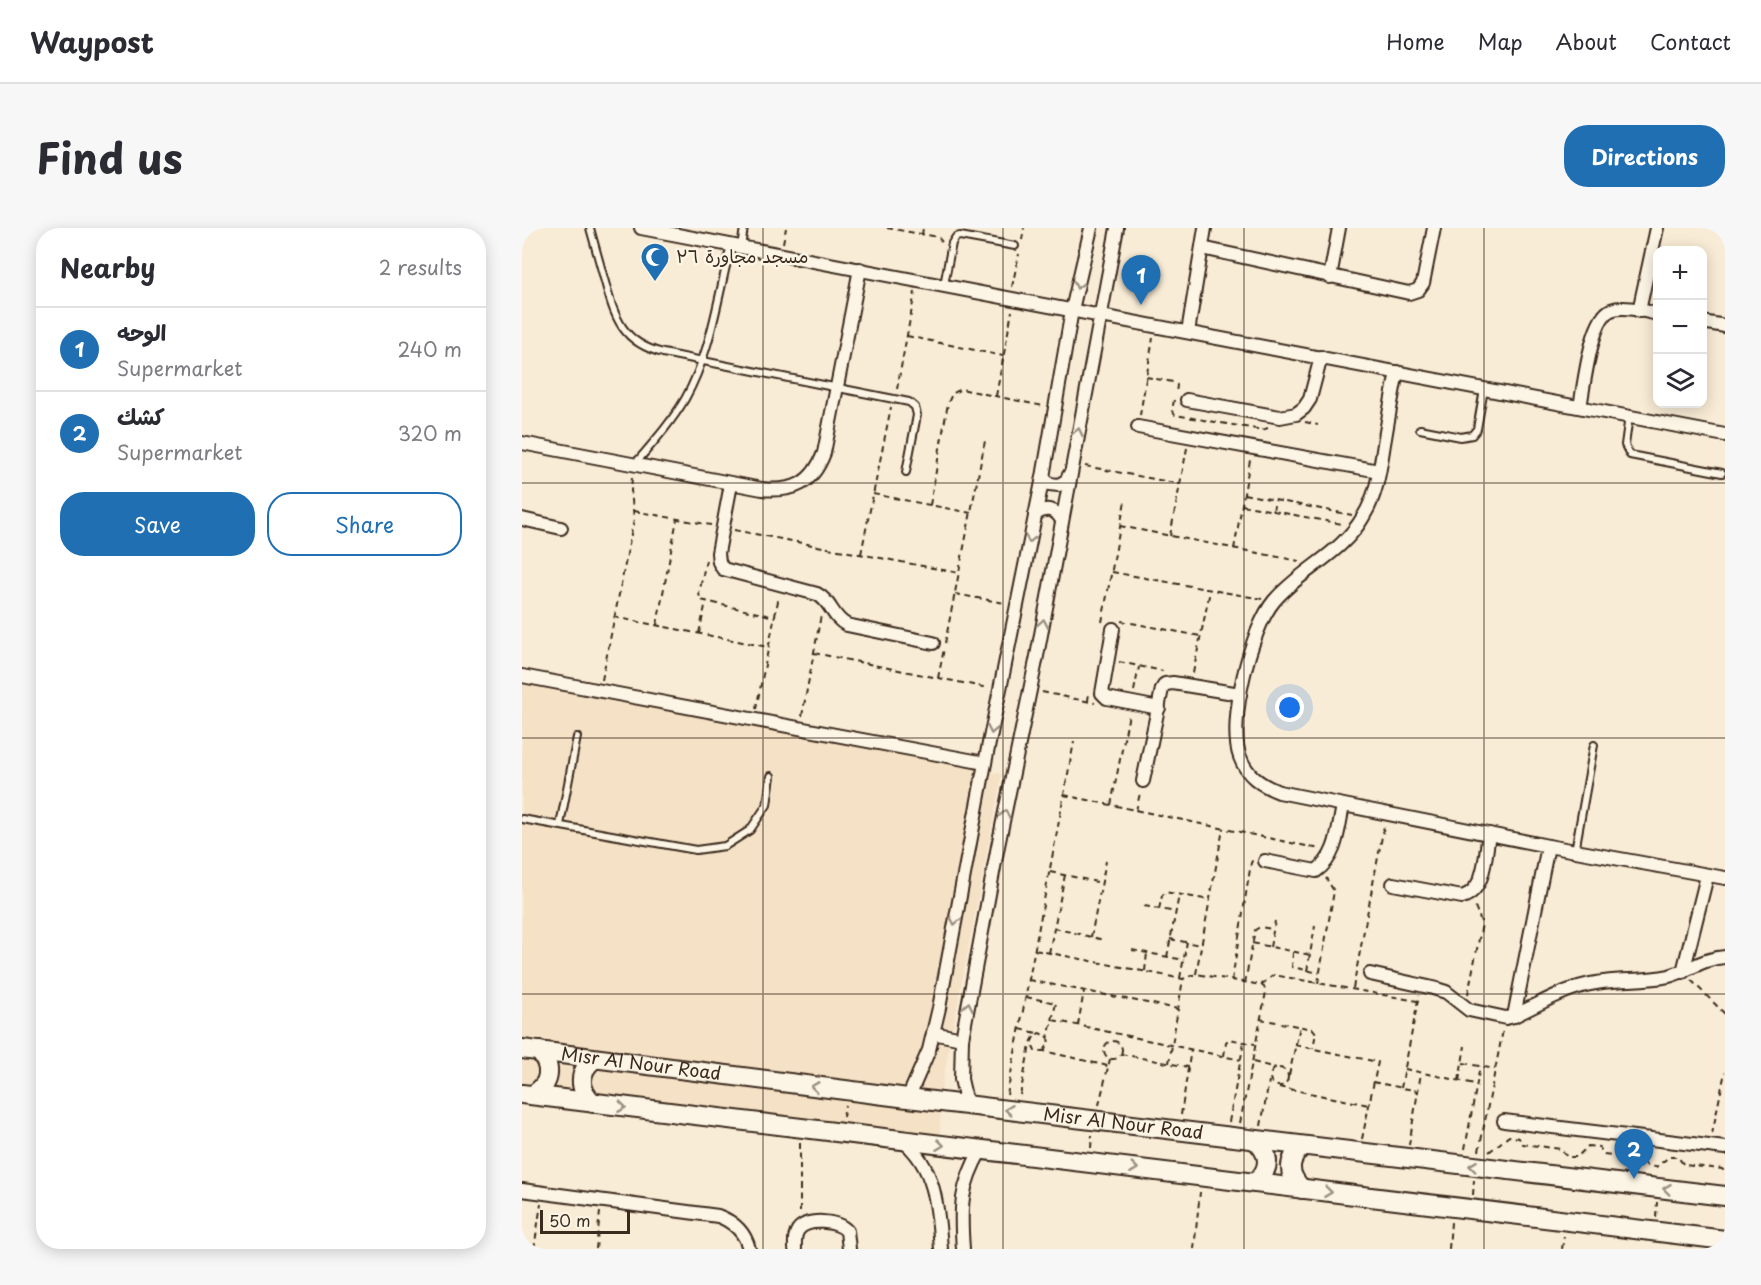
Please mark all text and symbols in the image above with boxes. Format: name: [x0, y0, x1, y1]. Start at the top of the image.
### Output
text: Waypost: [30, 20, 154, 63]
text: Home: [1386, 25, 1445, 57]
text: Map: [1478, 25, 1523, 57]
text: About: [1556, 25, 1617, 57]
text: Contact: [1650, 25, 1731, 57]
text: Find us: [36, 125, 183, 188]
button: Directions: [1564, 125, 1725, 187]
mosque icon: مسجد مجاورة ٣٦: [639, 241, 671, 283]
place label: مسجد مجاورة ٣٦: [676, 242, 809, 269]
map controls: [1653, 246, 1707, 408]
button: +: [1653, 246, 1707, 300]
text: Nearby: [60, 248, 155, 287]
text: 2 results: [379, 252, 462, 282]
pin: 1: [1122, 256, 1160, 305]
one-way arrow: [1072, 280, 1085, 290]
button: −: [1653, 300, 1707, 354]
text: الوحه: [117, 315, 166, 348]
text: 1: [75, 334, 84, 364]
text: 240 m: [397, 334, 462, 364]
text: Supermarket: [117, 353, 243, 383]
button: layers: [1653, 354, 1707, 408]
text: كشك: [117, 399, 165, 432]
text: 2: [72, 418, 87, 448]
text: 320 m: [398, 418, 462, 448]
one-way arrow: [1071, 427, 1084, 437]
text: Supermarket: [117, 437, 243, 467]
button: Save: [60, 492, 255, 556]
button: Share: [267, 492, 462, 556]
one-way arrow: [1024, 533, 1037, 543]
one-way arrow: [1036, 619, 1049, 629]
your location: [1275, 693, 1304, 722]
one-way arrow: [986, 724, 999, 734]
one-way arrow: [997, 810, 1010, 820]
one-way arrow: [949, 916, 962, 926]
one-way arrow: [961, 1001, 974, 1011]
street label: Misr Al Nour Road: [560, 1039, 723, 1086]
one-way arrow: [811, 1081, 820, 1093]
street label: Misr Al Nour Road: [1042, 1099, 1205, 1145]
one-way arrow: [617, 1100, 626, 1112]
one-way arrow: [1004, 1105, 1013, 1117]
pin: 2: [1614, 1130, 1654, 1179]
one-way arrow: [936, 1138, 945, 1151]
one-way arrow: [1469, 1160, 1478, 1173]
one-way arrow: [1129, 1162, 1139, 1174]
one-way arrow: [1662, 1183, 1672, 1196]
one-way arrow: [1323, 1186, 1332, 1198]
scale bar: [540, 1207, 630, 1234]
text: 50 m: [549, 1208, 590, 1232]

